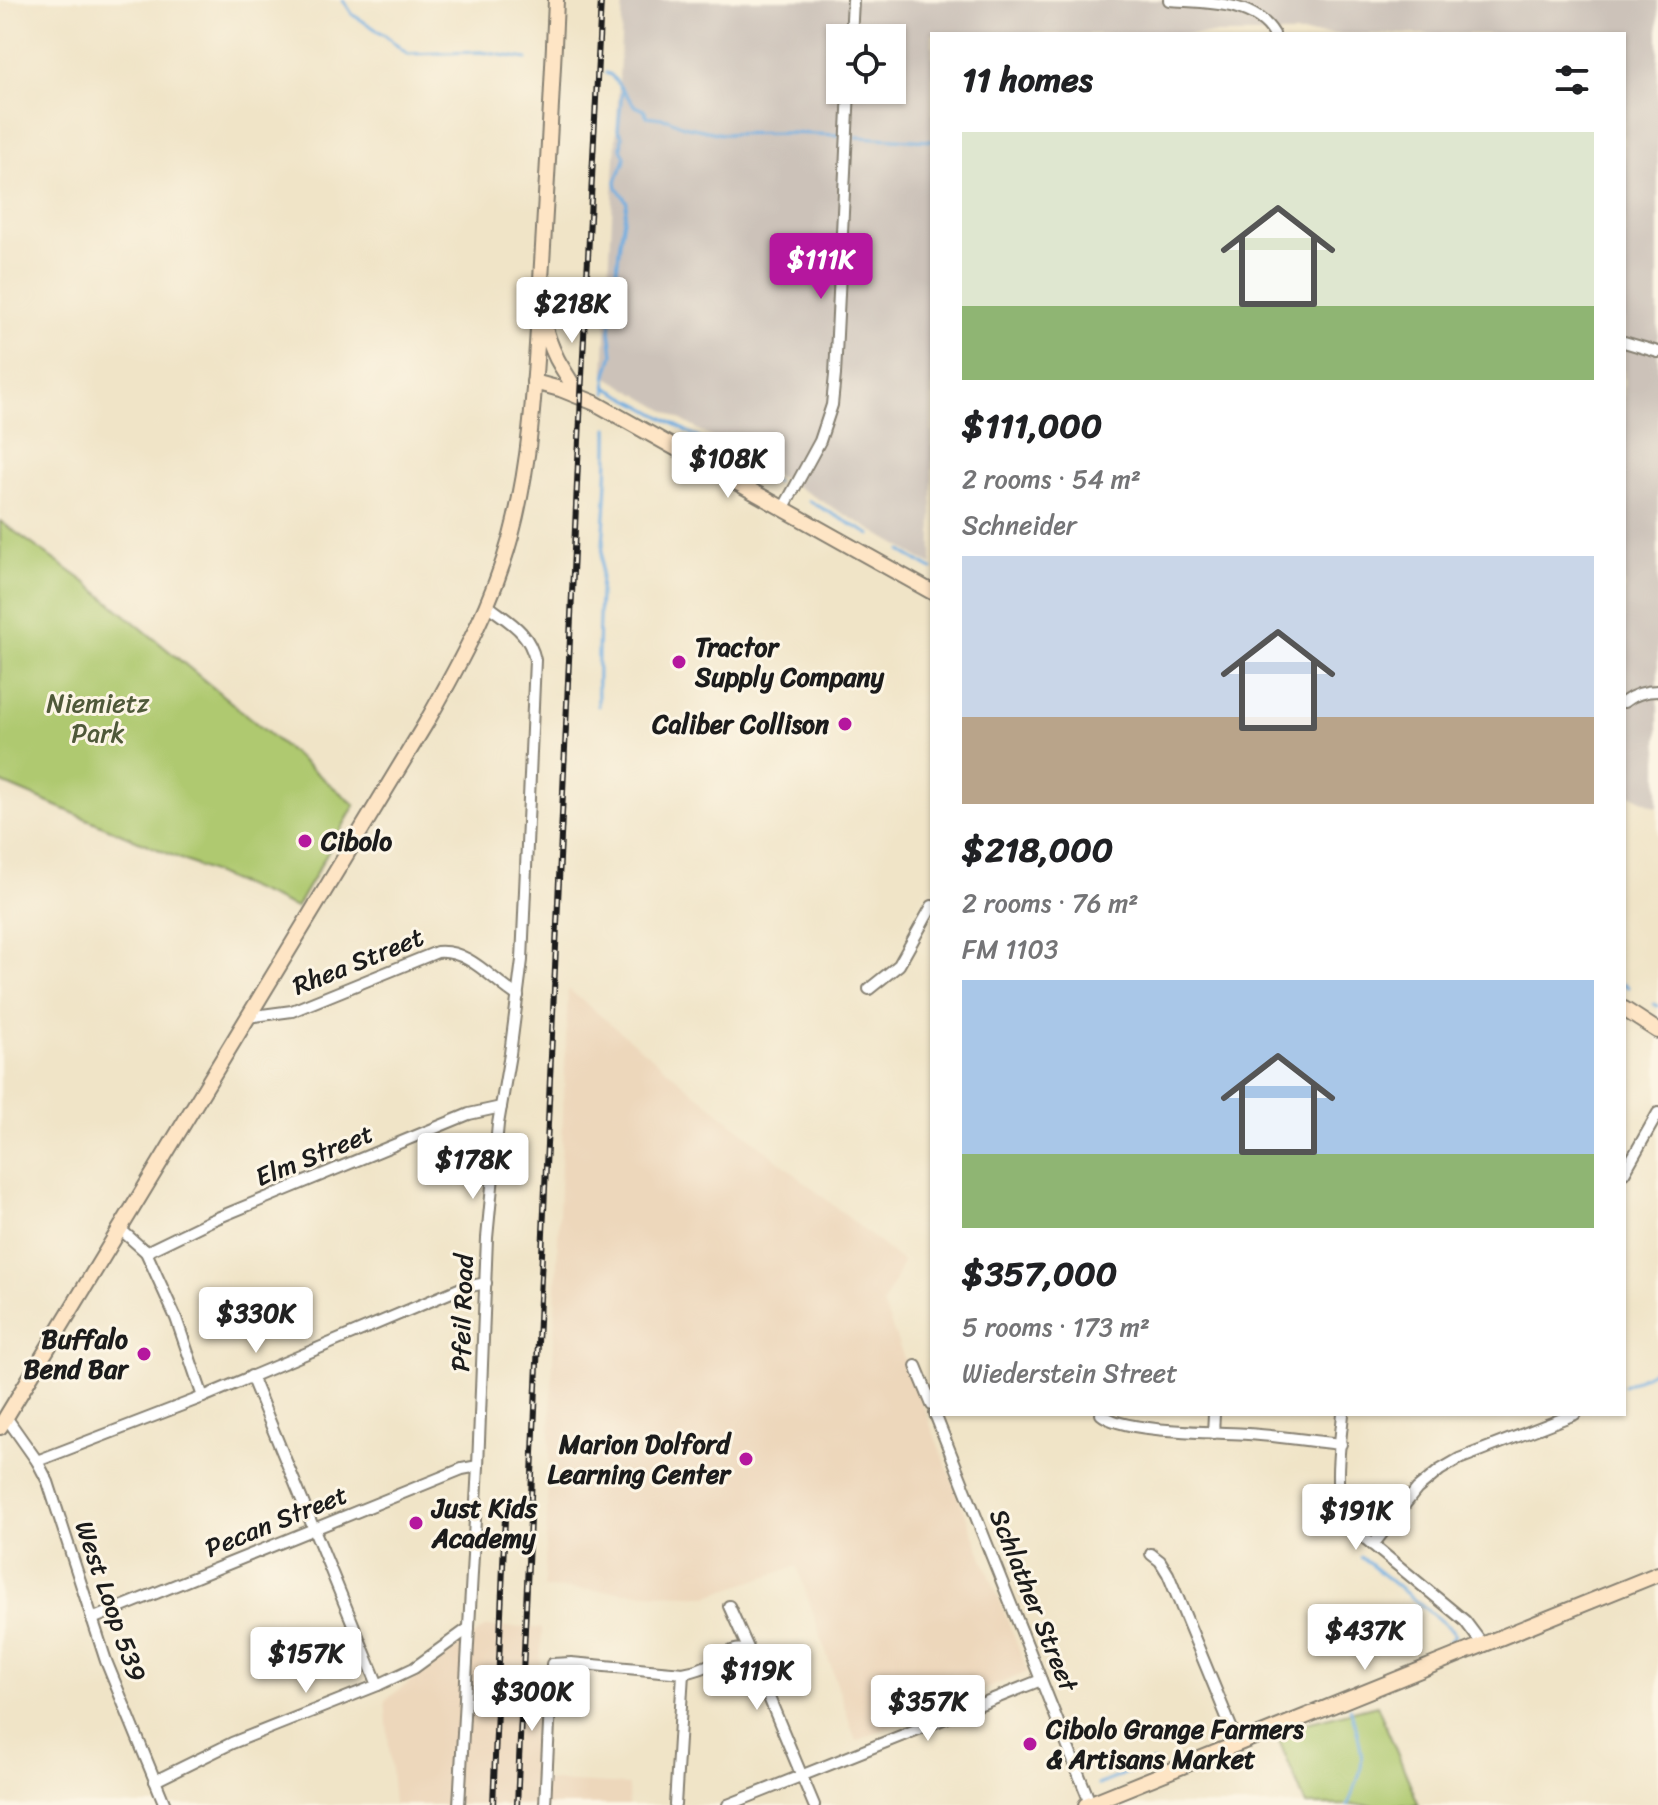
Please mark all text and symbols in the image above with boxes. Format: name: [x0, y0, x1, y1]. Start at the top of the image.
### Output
map controls: [826, 24, 906, 104]
button: locate: [826, 24, 906, 104]
text: 11 homes: [962, 50, 1093, 110]
icon: filters: [1550, 58, 1594, 102]
icon: home: [1206, 184, 1350, 328]
pin: $111K: [765, 233, 877, 301]
text: $111K: [788, 236, 854, 282]
pin: $218K: [516, 277, 628, 345]
text: $218K: [534, 280, 610, 326]
text: $111,000: [962, 396, 1102, 456]
pin: $108K: [672, 432, 784, 500]
text: $108K: [690, 435, 766, 481]
text: 2 rooms · 54 m²: [962, 456, 1141, 502]
text: Schneider: [962, 502, 1076, 548]
icon: home: [1206, 608, 1350, 752]
place label: Tractor Supply Company: [694, 624, 885, 700]
marker: Tractor Supply Company: [670, 653, 688, 671]
park label: Niemietz Park: [47, 680, 150, 756]
place label: Caliber Collison: [651, 701, 829, 747]
marker: Caliber Collison: [836, 715, 854, 733]
place label: Cibolo: [320, 818, 392, 864]
text: $218,000: [962, 820, 1113, 880]
marker: Cibolo: [296, 832, 314, 850]
text: 2 rooms · 76 m²: [962, 880, 1139, 926]
street label: Rhea Street: [285, 914, 431, 1008]
text: FM 1103: [962, 926, 1058, 972]
icon: home: [1206, 1032, 1350, 1176]
street label: Elm Street: [248, 1110, 380, 1200]
pin: $178K: [417, 1133, 529, 1201]
text: $178K: [436, 1136, 510, 1182]
text: $357,000: [962, 1244, 1117, 1304]
street label: Pfeil Road: [437, 1251, 487, 1372]
pin: $330K: [200, 1287, 312, 1355]
text: $330K: [217, 1290, 295, 1336]
text: 5 rooms · 173 m²: [962, 1304, 1150, 1350]
place label: Buffalo Bend Bar: [23, 1316, 130, 1392]
marker: Buffalo Bend Bar: [135, 1345, 153, 1363]
text: Wiederstein Street: [962, 1350, 1178, 1396]
place label: Marion Dolford Learning Center: [548, 1421, 732, 1497]
marker: Marion Dolford Learning Center: [737, 1450, 755, 1468]
street label: Pecan Street: [198, 1471, 354, 1571]
pin: $191K: [1300, 1484, 1412, 1552]
place label: Just Kids Academy: [430, 1485, 538, 1561]
text: $191K: [1320, 1487, 1392, 1533]
street label: Schlather Street: [976, 1501, 1092, 1700]
street label: West Loop 539: [62, 1514, 160, 1688]
marker: Just Kids Academy: [407, 1514, 425, 1532]
pin: $437K: [1309, 1604, 1421, 1672]
text: $437K: [1326, 1607, 1404, 1653]
pin: $157K: [250, 1627, 362, 1695]
text: $157K: [268, 1630, 344, 1676]
pin: $119K: [701, 1644, 813, 1712]
text: $119K: [721, 1647, 793, 1693]
pin: $300K: [476, 1665, 588, 1733]
text: $300K: [492, 1668, 572, 1714]
pin: $357K: [872, 1675, 984, 1743]
text: $357K: [889, 1678, 967, 1724]
place label: Cibolo Grange Farmers & Artisans Market: [1045, 1706, 1305, 1782]
marker: Cibolo Grange Farmers & Artisans Market: [1021, 1735, 1039, 1753]

